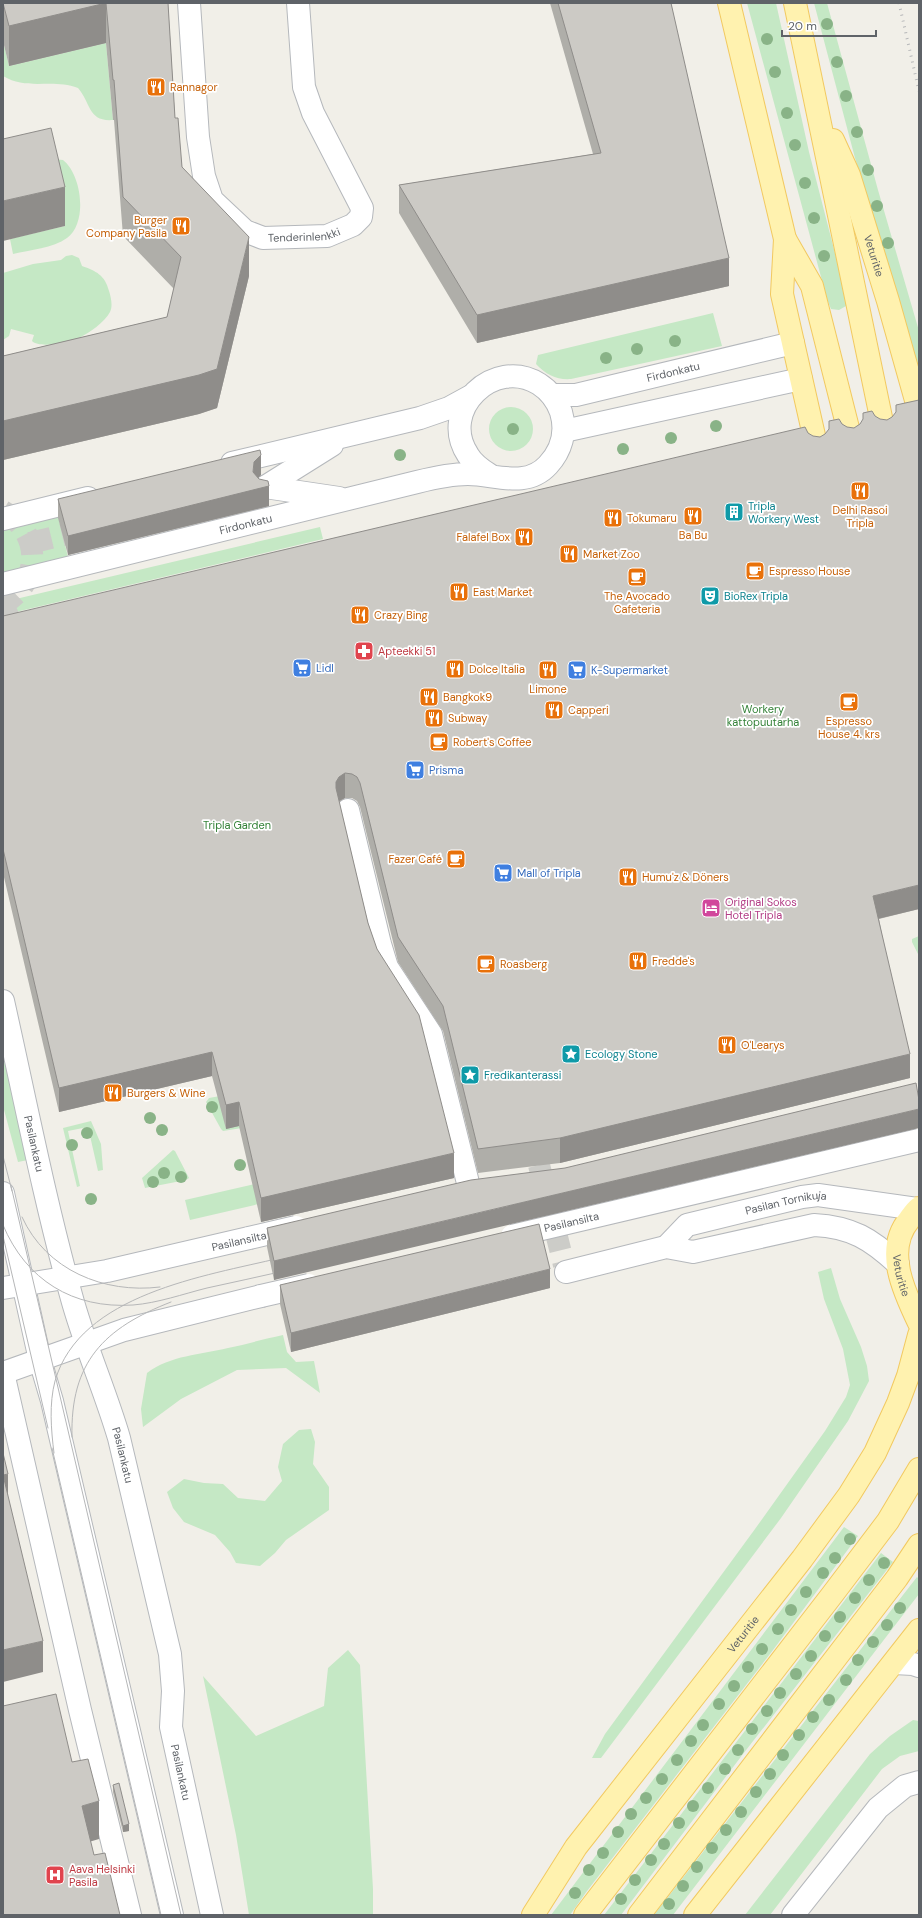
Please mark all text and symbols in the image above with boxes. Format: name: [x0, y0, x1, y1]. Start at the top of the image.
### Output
scale bar: [782, 12, 876, 38]
text: 20 m: [788, 18, 817, 34]
restaurant icon: Rannagor: [145, 76, 167, 98]
place label: Rannagor: [170, 80, 218, 94]
place label: Burger Company Pasila: [86, 213, 167, 240]
restaurant icon: Burger Company Pasila: [170, 215, 192, 237]
street label: Tenderinlenkki: [268, 224, 342, 245]
street label: Veturitie: [861, 233, 887, 278]
street label: Firdonkatu: [645, 359, 701, 385]
restaurant icon: Delhi Rasoi Tripla: [849, 480, 871, 502]
place label: Tripla Workery West: [748, 499, 819, 526]
building icon: Tripla Workery West: [723, 501, 745, 523]
place label: Delhi Rasoi Tripla: [832, 503, 888, 530]
restaurant icon: Ba Bu: [682, 505, 704, 527]
restaurant icon: Tokumaru: [602, 507, 624, 529]
street label: Firdonkatu: [218, 511, 274, 537]
place label: Tokumaru: [627, 511, 677, 525]
restaurant icon: Falafel Box: [513, 526, 535, 548]
place label: Ba Bu: [679, 528, 707, 542]
place label: Falafel Box: [457, 530, 511, 544]
restaurant icon: Market Zoo: [558, 543, 580, 565]
place label: Market Zoo: [583, 547, 640, 561]
cafe icon: Espresso House: [744, 560, 766, 582]
place label: Espresso House: [769, 564, 850, 578]
cafe icon: The Avocado Cafeteria: [626, 566, 648, 588]
restaurant icon: East Market: [448, 581, 470, 603]
place label: East Market: [473, 585, 533, 599]
theatre icon: BioRex Tripla: [699, 585, 721, 607]
place label: The Avocado Cafeteria: [604, 589, 670, 616]
place label: BioRex Tripla: [724, 589, 788, 603]
restaurant icon: Crazy Bing: [349, 604, 371, 626]
place label: Crazy Bing: [374, 608, 428, 622]
pharmacy icon: Apteekki 51: [353, 640, 375, 662]
place label: Apteekki 51: [378, 644, 435, 658]
supermarket icon: Lidl: [291, 657, 313, 679]
restaurant icon: Dolce Italia: [444, 658, 466, 680]
restaurant icon: Limone: [537, 659, 559, 681]
supermarket icon: K-Supermarket: [566, 659, 588, 681]
place label: Lidl: [316, 661, 334, 675]
place label: Dolce Italia: [469, 662, 525, 676]
place label: K-Supermarket: [591, 663, 668, 677]
place label: Limone: [529, 682, 567, 696]
restaurant icon: Bangkok9: [418, 686, 440, 708]
place label: Bangkok9: [443, 690, 492, 704]
cafe icon: Espresso House 4. krs: [838, 691, 860, 713]
restaurant icon: Capperi: [543, 699, 565, 721]
park label: Workery kattopuutarha: [727, 702, 799, 729]
place label: Capperi: [568, 703, 609, 717]
restaurant icon: Subway: [423, 707, 445, 729]
place label: Subway: [448, 711, 488, 725]
place label: Espresso House 4. krs: [818, 714, 880, 741]
cafe icon: Robert's Coffee: [428, 731, 450, 753]
place label: Robert's Coffee: [453, 735, 532, 749]
supermarket icon: Prisma: [404, 759, 426, 781]
place label: Prisma: [429, 763, 463, 777]
park label: Tripla Garden: [203, 818, 271, 832]
cafe icon: Fazer Café: [445, 848, 467, 870]
place label: Fazer Café: [389, 852, 442, 866]
supermarket icon: Mall of Tripla: [492, 862, 514, 884]
place label: Mall of Tripla: [517, 866, 581, 880]
restaurant icon: Humu'z & Döners: [617, 866, 639, 888]
place label: Humu'z & Döners: [642, 870, 729, 884]
place label: Original Sokos Hotel Tripla: [725, 895, 797, 922]
hotel icon: Original Sokos Hotel Tripla: [700, 897, 722, 919]
restaurant icon: Fredde's: [627, 950, 649, 972]
cafe icon: Roasberg: [475, 953, 497, 975]
place label: Fredde's: [652, 954, 695, 968]
place label: Roasberg: [500, 957, 547, 971]
restaurant icon: O'Learys: [716, 1034, 738, 1056]
place label: O'Learys: [741, 1038, 784, 1052]
place icon: Ecology Stone: [560, 1043, 582, 1065]
place label: Ecology Stone: [585, 1047, 658, 1061]
place icon: Fredikanterassi: [459, 1064, 481, 1086]
place label: Fredikanterassi: [484, 1068, 561, 1082]
restaurant icon: Burgers & Wine: [102, 1082, 124, 1104]
place label: Burgers & Wine: [127, 1086, 205, 1100]
street label: Pasilankatu: [21, 1114, 47, 1173]
street label: Pasilan Tornikuja: [744, 1188, 828, 1218]
street label: Pasilansilta: [543, 1209, 600, 1235]
street label: Pasilansilta: [210, 1228, 268, 1254]
street label: Veturitie: [890, 1254, 913, 1298]
street label: Pasilankatu: [109, 1425, 136, 1484]
street label: Veturitie: [724, 1613, 762, 1656]
street label: Pasilankatu: [168, 1743, 194, 1802]
place label: Aava Helsinki Pasila: [69, 1862, 135, 1889]
hospital icon: Aava Helsinki Pasila: [44, 1864, 66, 1886]

